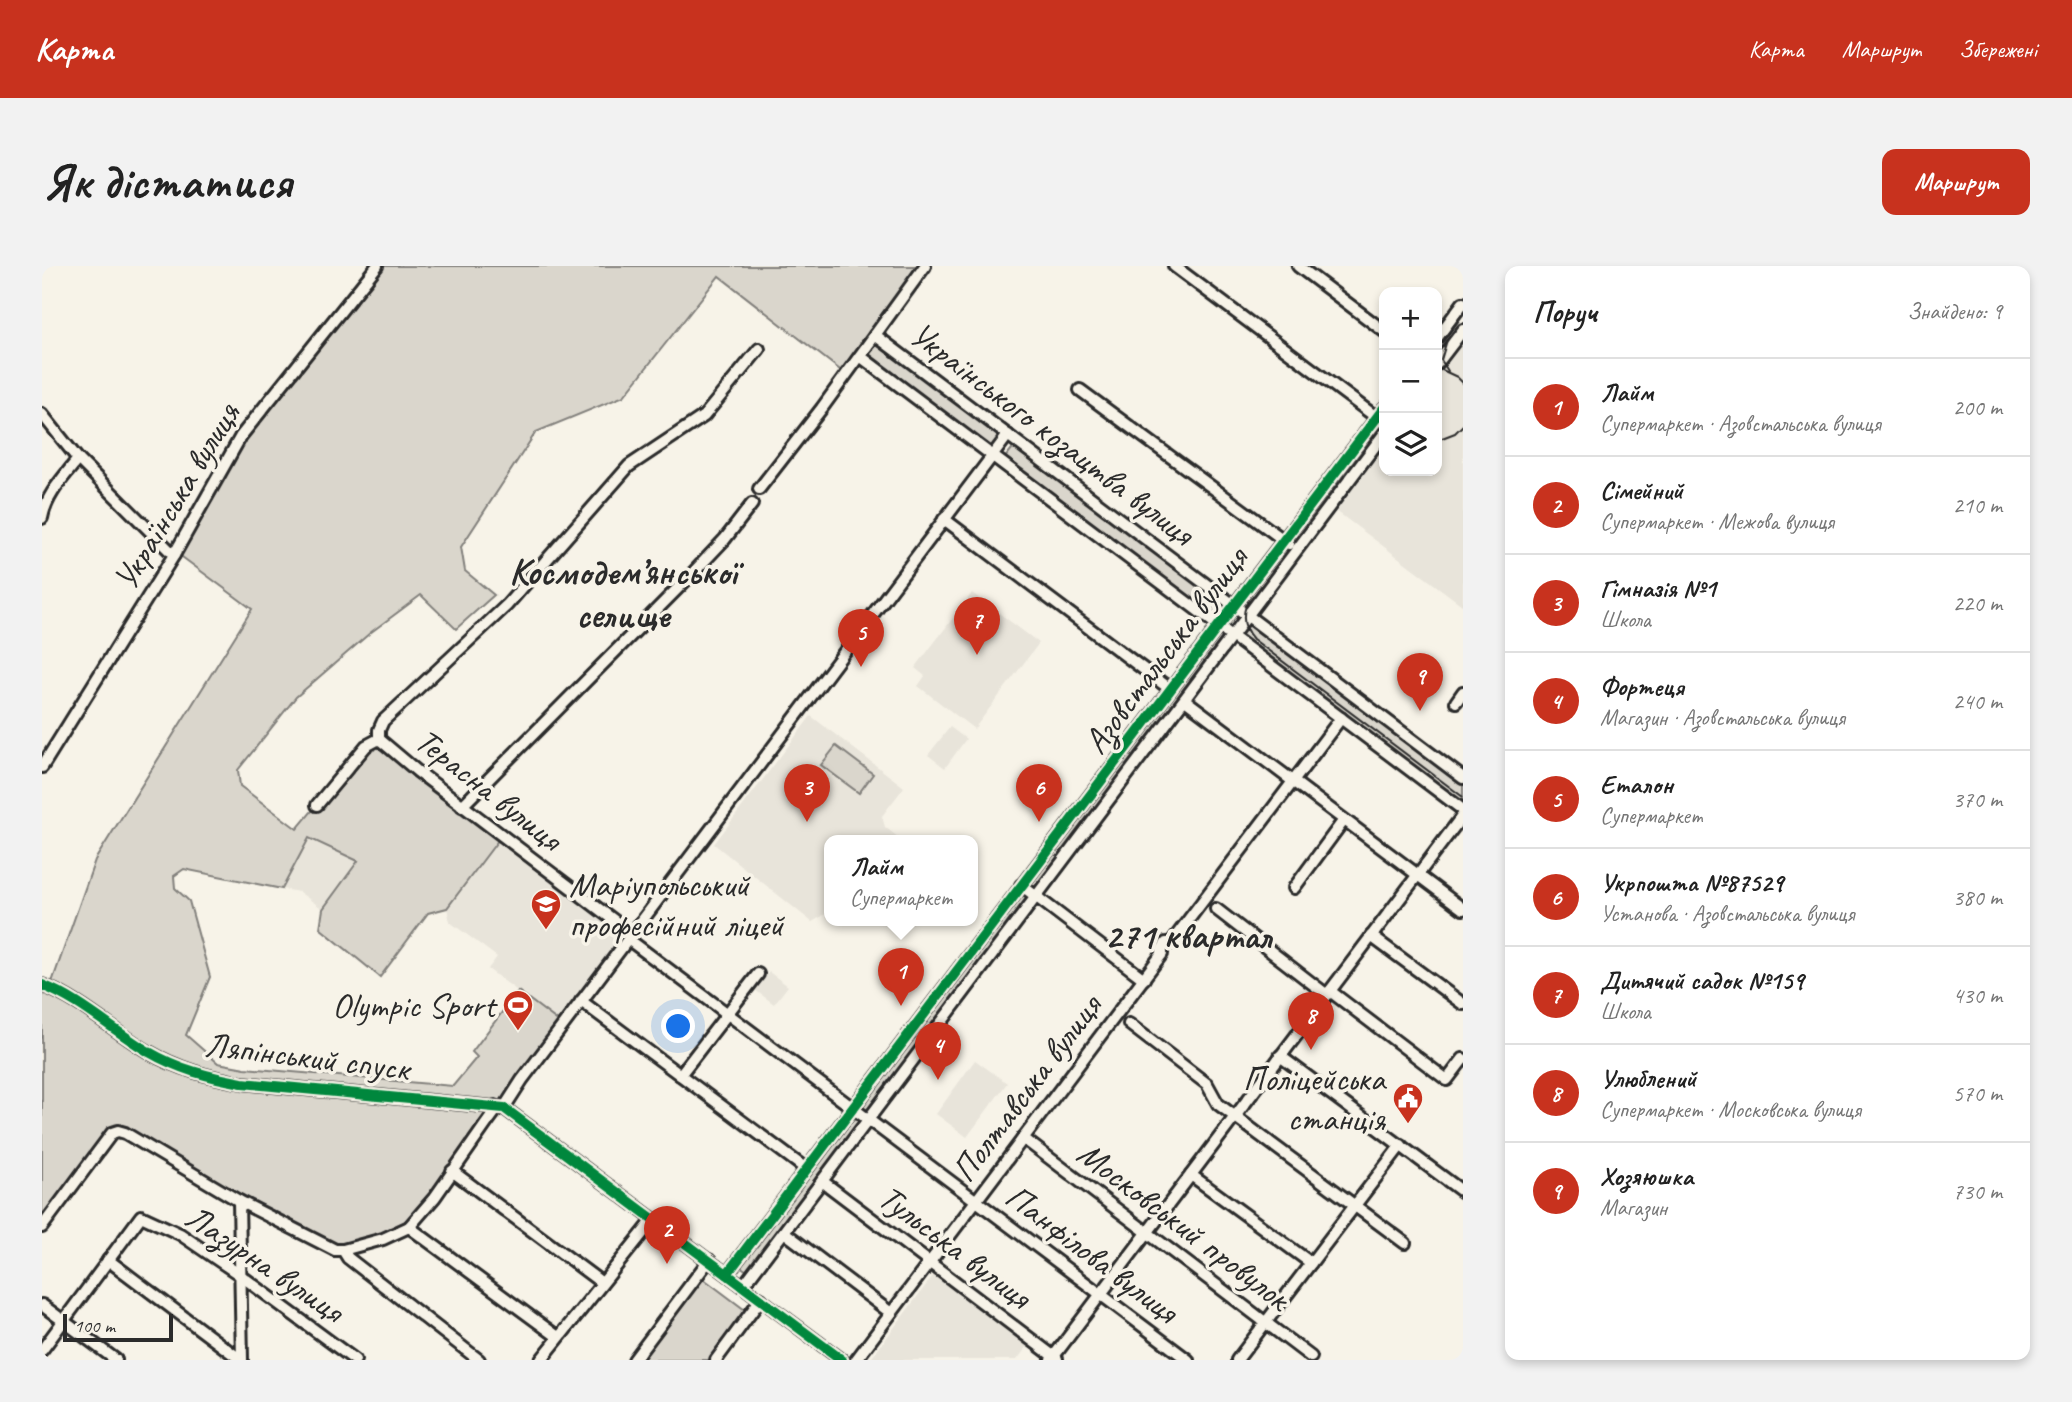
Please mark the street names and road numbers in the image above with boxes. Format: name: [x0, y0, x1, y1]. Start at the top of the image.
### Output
street label: Українського козацтва вулиця: [901, 312, 1204, 556]
street label: Українська вулиця: [103, 393, 251, 598]
street label: Азовстальська вулиця: [1073, 536, 1260, 763]
street label: Терасна вулиця: [406, 718, 574, 863]
street label: Полтавська вулиця: [941, 983, 1113, 1191]
street label: Ляпінський спуск: [202, 1022, 415, 1092]
street label: Московський провулок: [1068, 1131, 1302, 1322]
street label: Тульська вулиця: [870, 1174, 1042, 1320]
street label: Панфілова вулиця: [996, 1174, 1189, 1334]
street label: Лазурна вулиця: [177, 1194, 355, 1335]

